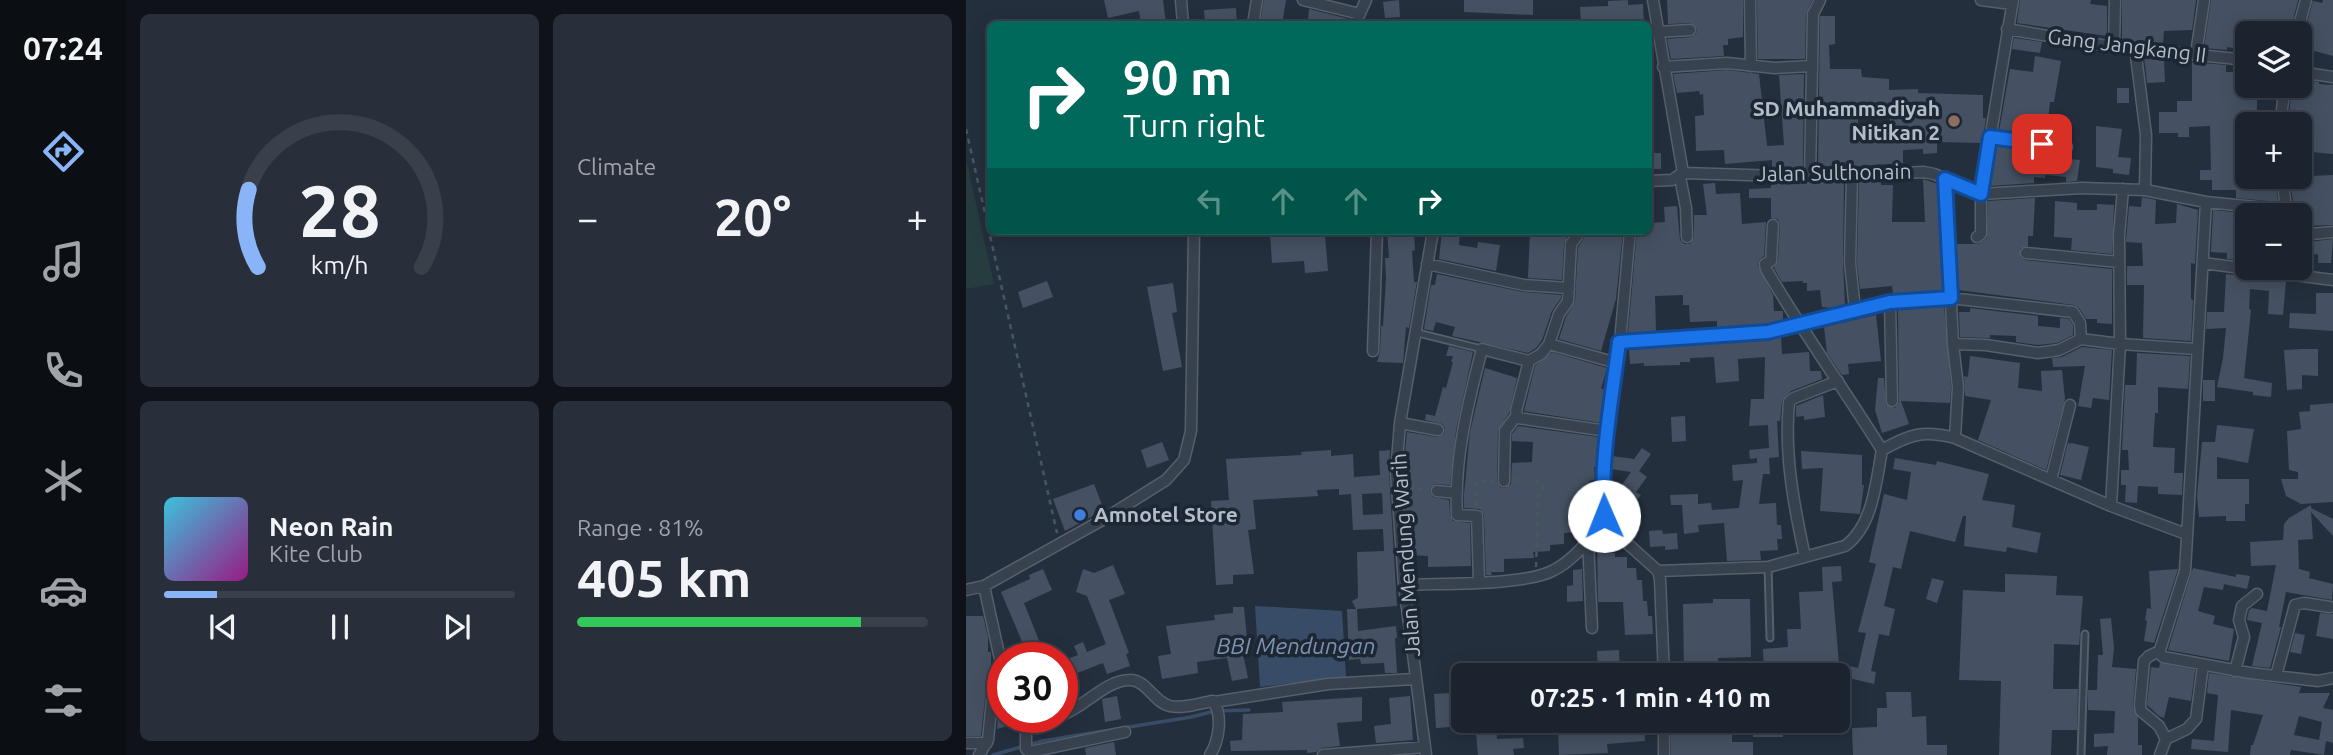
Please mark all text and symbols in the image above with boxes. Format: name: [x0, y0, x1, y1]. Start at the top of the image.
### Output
map controls: [2235, 21, 2312, 280]
button: layers: [2235, 21, 2312, 98]
street label: Gang Jangkang II: [2046, 23, 2208, 67]
text: 07:24: [23, 30, 103, 66]
icon: right: [1008, 49, 1099, 140]
text: 90 m: [1123, 49, 1232, 104]
place label: SD Muhammadiyah Nitikan 2: [1753, 96, 1940, 144]
text: Turn right: [1123, 107, 1265, 143]
button: +: [2235, 112, 2312, 189]
marker: SD Muhammadiyah Nitikan 2: [1946, 113, 1962, 129]
pin: [2012, 114, 2072, 174]
icon: arrive: [2023, 125, 2061, 163]
icon: directions: [39, 127, 88, 176]
text: Climate: [577, 154, 656, 179]
street label: Jalan Sulthonain: [1756, 159, 1912, 185]
text: 28: [298, 169, 381, 251]
icon: left: [1191, 182, 1229, 220]
icon: ahead: [1264, 182, 1302, 220]
icon: ahead: [1337, 182, 1375, 220]
icon: right: [1410, 182, 1448, 220]
text: 20°: [714, 188, 791, 246]
text: −: [577, 197, 598, 239]
text: +: [907, 197, 928, 239]
button: −: [2235, 203, 2312, 280]
icon: music: [39, 237, 88, 286]
text: km/h: [311, 250, 368, 278]
icon: phone: [39, 346, 88, 395]
street label: Jalan Mendung Warih: [1386, 452, 1424, 658]
icon: climate: [39, 456, 88, 505]
position arrow: [1567, 479, 1641, 553]
place label: Amnotel Store: [1094, 502, 1238, 526]
marker: Amnotel Store: [1072, 507, 1088, 523]
text: Neon Rain: [269, 512, 394, 541]
text: Range · 81%: [577, 515, 704, 540]
text: Kite Club: [269, 541, 363, 566]
text: 405 km: [577, 549, 751, 607]
icon: car: [39, 566, 88, 615]
icon: previous: [204, 608, 242, 646]
icon: pause: [321, 608, 359, 646]
icon: next: [438, 608, 476, 646]
water label: BBI Mendungan: [1216, 633, 1376, 658]
speed limit sign: 30: [987, 642, 1078, 733]
icon: filters: [39, 676, 88, 725]
text: 07:25 · 1 min · 410 m: [1530, 683, 1771, 712]

